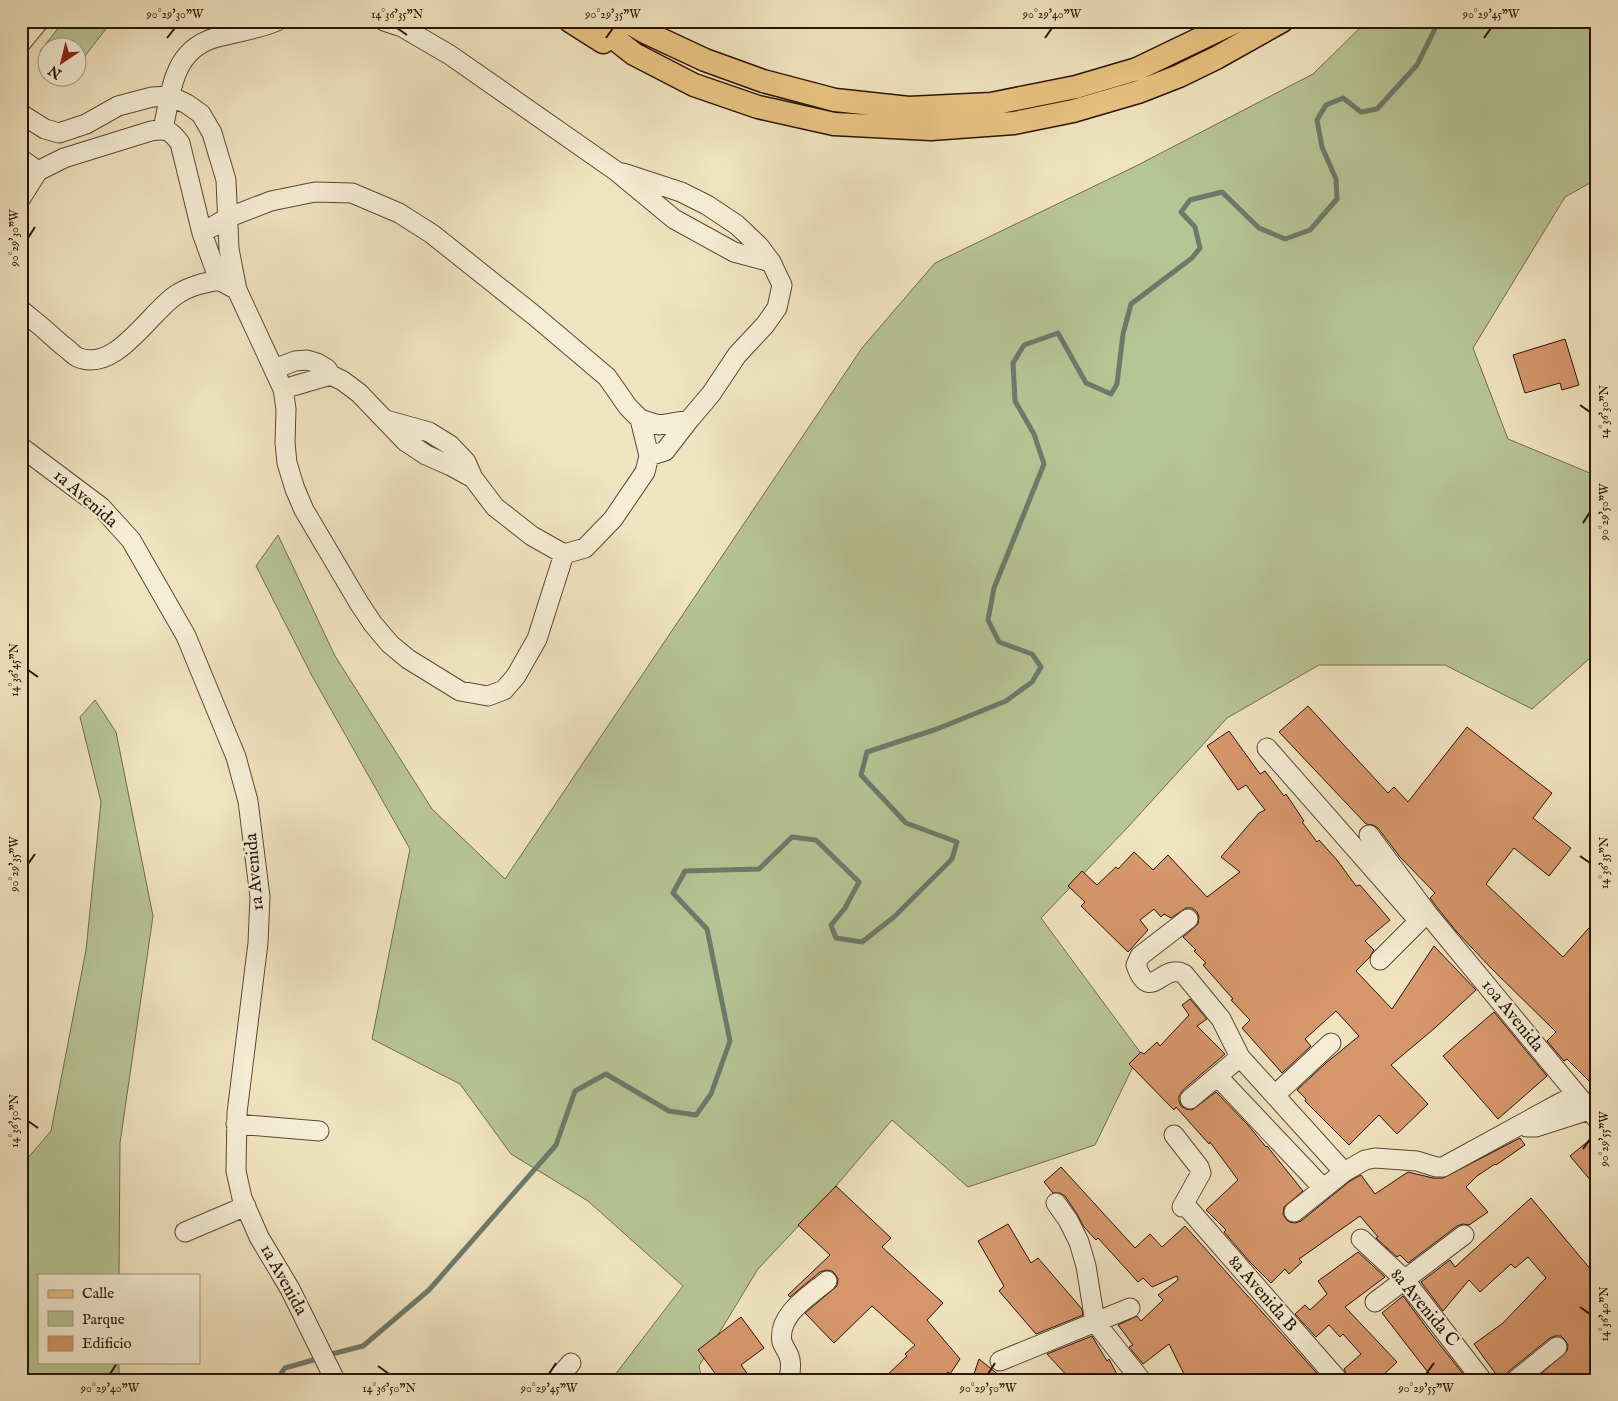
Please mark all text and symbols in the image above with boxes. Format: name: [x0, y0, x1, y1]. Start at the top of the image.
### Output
text: 90°29'30"W: [146, 7, 204, 22]
text: 14°36'35"N: [371, 7, 424, 22]
text: 90°29'35"W: [584, 7, 641, 22]
text: 90°29'40"W: [1022, 7, 1082, 22]
text: 90°29'45"W: [1462, 7, 1520, 22]
north arrow: [38, 38, 88, 88]
text: N: [45, 61, 66, 83]
text: 90°29'30"W: [7, 209, 22, 267]
text: 14°36'30"N: [1597, 385, 1612, 439]
street label: 1a Avenida: [48, 465, 122, 533]
text: 90°29'50"W: [1597, 483, 1612, 541]
text: 14°36'45"N: [7, 643, 22, 697]
street label: 1a Avenida: [240, 832, 270, 912]
text: 90°29'35"W: [7, 836, 22, 893]
text: 14°36'35"N: [1597, 836, 1612, 889]
street label: 10a Avenida: [1476, 975, 1548, 1057]
text: 14°36'50"N: [7, 1094, 22, 1148]
text: 90°29'55"W: [1597, 1111, 1612, 1168]
street label: 1a Avenida: [254, 1240, 312, 1320]
street label: 8a Avenida B: [1222, 1251, 1302, 1337]
street label: 8a Avenida C: [1385, 1264, 1463, 1352]
legend: [38, 1274, 200, 1364]
text: Calle: [82, 1284, 114, 1303]
text: 14°36'40"N: [1597, 1286, 1612, 1342]
text: Parque: [82, 1310, 125, 1329]
text: Edificio: [82, 1334, 132, 1353]
text: 90°29'40"W: [80, 1381, 140, 1396]
text: 14°36'50"N: [362, 1381, 416, 1396]
text: 90°29'45"W: [520, 1381, 578, 1396]
text: 90°29'50"W: [959, 1381, 1017, 1396]
text: 90°29'55"W: [1397, 1381, 1454, 1396]

